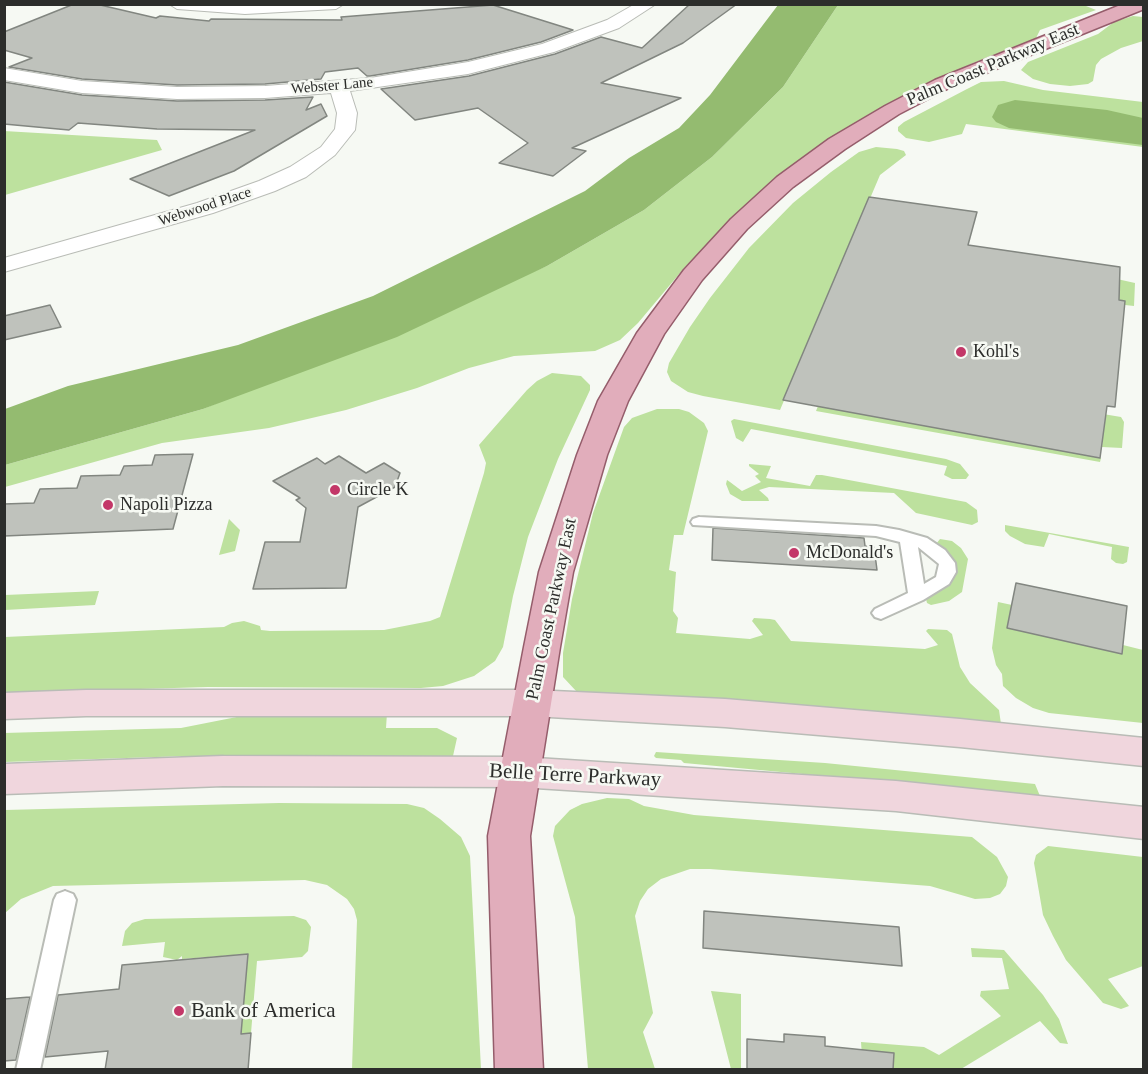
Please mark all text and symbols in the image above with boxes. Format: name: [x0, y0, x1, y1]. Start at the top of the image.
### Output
street label: Palm Coast Parkway East: [903, 19, 1083, 111]
street label: Webster Lane: [290, 73, 374, 99]
street label: Webwood Place: [156, 184, 254, 230]
place label: Kohl's: [973, 341, 1019, 363]
marker: Kohl's: [954, 345, 968, 359]
place label: Circle K: [347, 479, 408, 501]
marker: Circle K: [328, 483, 342, 497]
place label: Napoli Pizza: [120, 494, 212, 516]
marker: Napoli Pizza: [101, 498, 115, 512]
street label: Palm Coast Parkway East: [522, 516, 582, 702]
place label: McDonald's: [806, 542, 893, 564]
marker: McDonald's: [787, 546, 801, 560]
street label: Belle Terre Parkway: [488, 759, 662, 793]
place label: Bank of America: [191, 998, 336, 1024]
marker: Bank of America: [172, 1004, 186, 1018]

